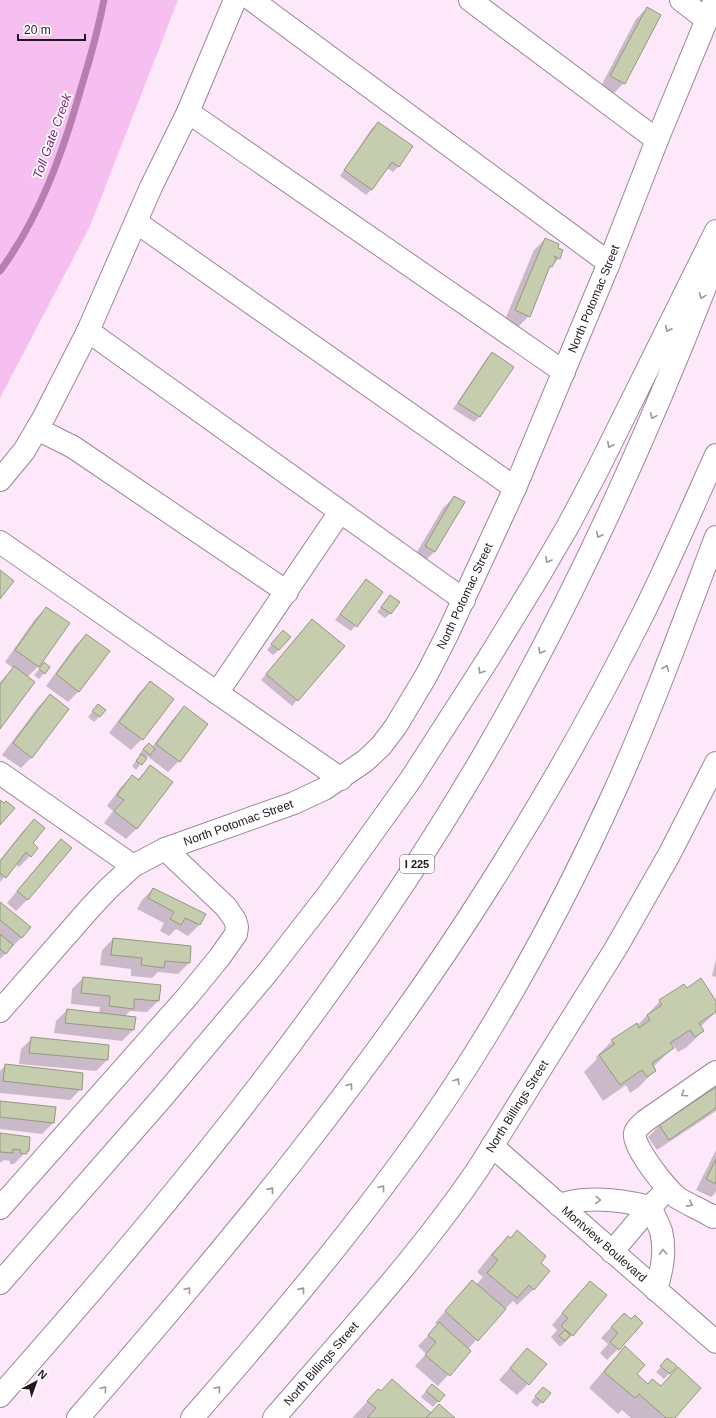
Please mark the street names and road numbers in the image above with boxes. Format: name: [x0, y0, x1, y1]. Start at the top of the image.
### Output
street label: North Potomac Street: [565, 242, 623, 355]
street label: North Potomac Street: [434, 540, 496, 652]
street label: North Potomac Street: [182, 797, 296, 849]
road number: I 225: [400, 855, 434, 873]
street label: North Billings Street: [483, 1057, 552, 1155]
street label: Montview Boulevard: [559, 1203, 649, 1285]
street label: North Billings Street: [281, 1319, 362, 1408]

